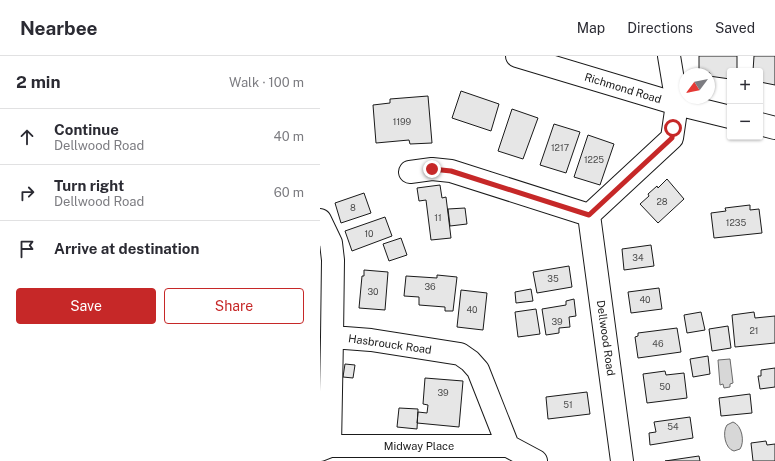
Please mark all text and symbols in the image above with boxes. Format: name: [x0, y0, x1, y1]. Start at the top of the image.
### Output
text: Nearbee: [20, 17, 98, 39]
text: Map: [577, 20, 605, 36]
text: Directions: [627, 20, 693, 36]
text: Saved: [715, 20, 755, 36]
north arrow: [679, 68, 715, 104]
map controls: [727, 68, 763, 140]
button: +: [727, 68, 763, 104]
street label: Richmond Road: [583, 71, 663, 105]
text: 2 min: [16, 72, 61, 92]
text: Walk · 100 m: [229, 75, 304, 90]
button: −: [727, 104, 763, 140]
house number: 1199: [393, 116, 412, 127]
route start: [664, 119, 682, 137]
text: Continue: [54, 121, 119, 138]
icon: ahead: [16, 126, 38, 148]
text: 40 m: [273, 129, 304, 144]
text: Dellwood Road: [54, 138, 144, 153]
house number: 1217: [551, 142, 569, 153]
house number: 1225: [584, 154, 604, 165]
route end: [423, 160, 441, 178]
text: Turn right: [54, 177, 124, 194]
icon: right: [16, 182, 38, 204]
text: 60 m: [274, 185, 304, 200]
text: Dellwood Road: [54, 194, 144, 209]
house number: 28: [656, 196, 668, 207]
house number: 8: [350, 202, 356, 213]
house number: 11: [434, 212, 442, 223]
house number: 1235: [726, 217, 746, 228]
house number: 10: [364, 228, 374, 239]
icon: arrive: [16, 238, 38, 260]
text: Arrive at destination: [54, 240, 199, 257]
house number: 34: [632, 252, 644, 263]
house number: 35: [547, 273, 559, 284]
house number: 36: [424, 281, 436, 292]
house number: 30: [367, 286, 379, 297]
button: Save: [16, 288, 156, 324]
button: Share: [164, 288, 304, 324]
house number: 40: [639, 294, 651, 305]
street label: Dellwood Road: [595, 299, 617, 377]
house number: 40: [466, 304, 478, 315]
house number: 39: [551, 316, 563, 327]
house number: 21: [749, 325, 759, 336]
street label: Hasbrouck Road: [347, 332, 433, 356]
house number: 46: [652, 338, 664, 349]
house number: 50: [659, 381, 671, 392]
house number: 39: [437, 387, 449, 398]
house number: 51: [563, 399, 573, 410]
house number: 54: [667, 421, 679, 432]
street label: Midway Place: [384, 440, 454, 452]

